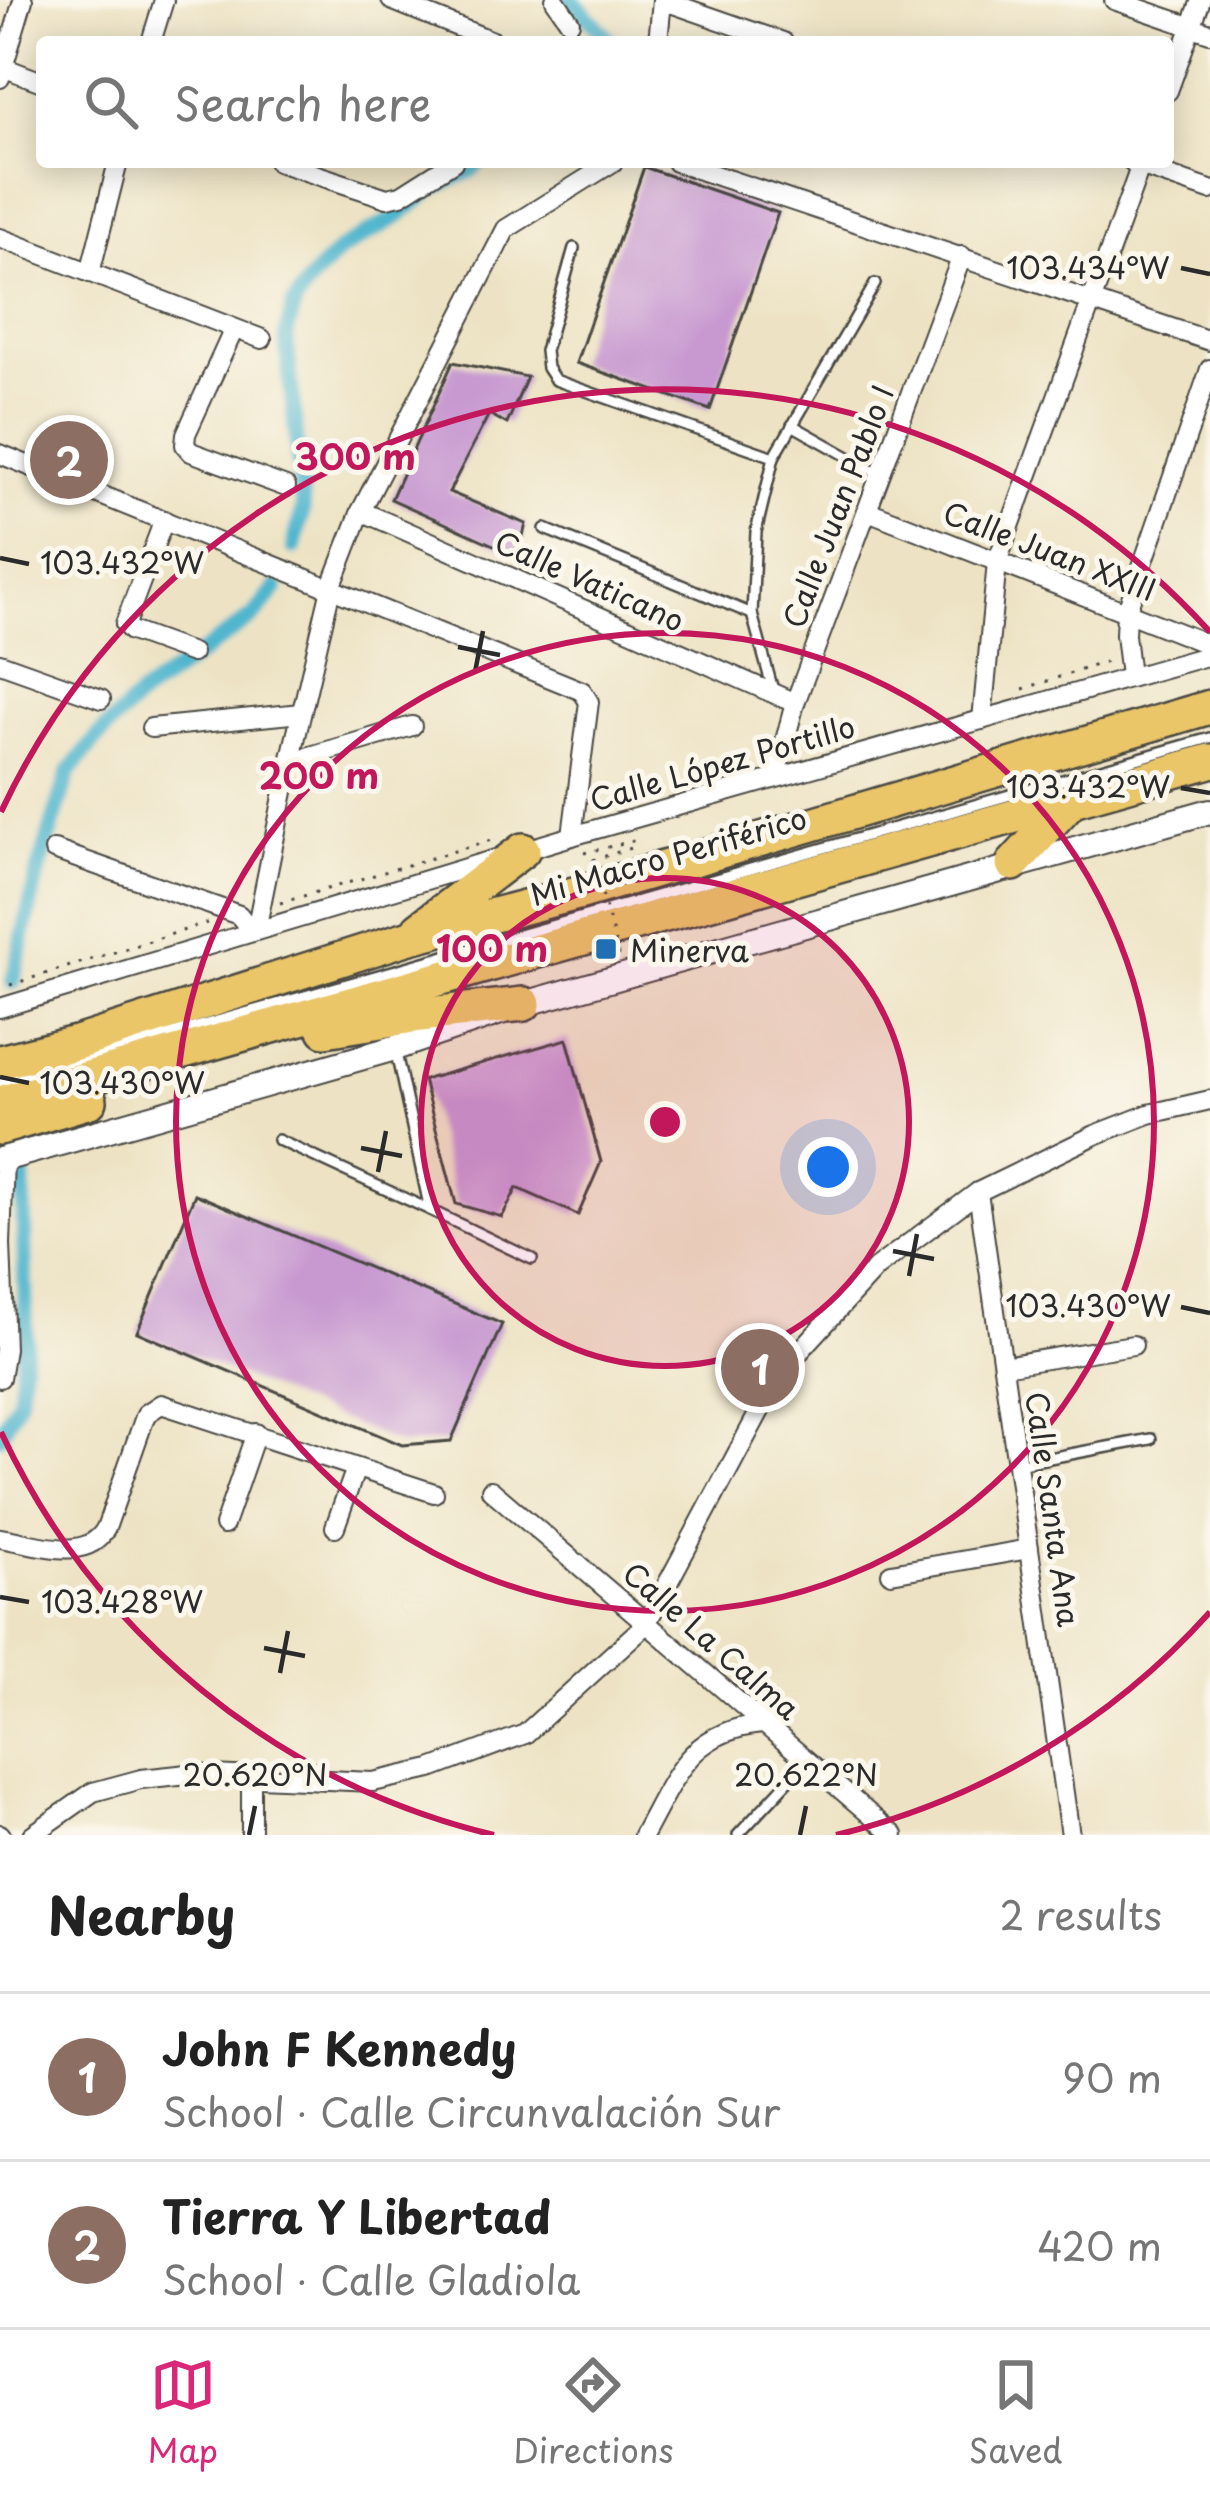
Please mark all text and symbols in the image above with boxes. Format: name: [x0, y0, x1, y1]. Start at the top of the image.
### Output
search box: [36, 36, 1174, 168]
text: Search here: [174, 68, 431, 136]
icon: search: [78, 69, 144, 135]
text: 103.434°W: [1006, 244, 1170, 289]
street label: Calle Juan Pablo I: [770, 378, 904, 634]
pin: 2: [30, 415, 108, 505]
text: 300 m: [294, 428, 416, 482]
street label: Calle Juan XXIII: [937, 489, 1163, 611]
street label: Calle Vaticano: [488, 518, 692, 642]
text: 103.432°W: [40, 539, 204, 584]
street label: Calle López Portillo: [584, 703, 860, 821]
text: 200 m: [259, 747, 379, 801]
text: 103.432°W: [1006, 763, 1170, 808]
street label: Mi Macro Periférico: [525, 794, 811, 916]
text: 100 m: [436, 920, 548, 974]
place label: Minerva: [630, 927, 749, 972]
marker: Minerva: [593, 936, 619, 962]
text: 103.430°W: [39, 1059, 205, 1104]
centre of rings: [644, 1101, 686, 1143]
your location: [798, 1137, 858, 1197]
text: 103.430°W: [1005, 1282, 1171, 1327]
pin: 1: [721, 1323, 799, 1413]
street label: Calle Santa Ana: [1015, 1389, 1093, 1630]
street label: Calle La Calma: [614, 1550, 811, 1730]
text: 103.428°W: [41, 1578, 203, 1623]
text: 20.620°N: [182, 1751, 328, 1796]
text: 20.622°N: [734, 1751, 878, 1796]
text: Nearby: [48, 1875, 235, 1952]
text: 2 results: [1000, 1884, 1162, 1943]
text: John F Kennedy: [162, 2013, 516, 2081]
text: 1: [78, 2047, 96, 2106]
text: 90 m: [1062, 2047, 1162, 2106]
text: School · Calle Circunvalación Sur: [162, 2081, 780, 2140]
text: Tierra Y Libertad: [162, 2181, 551, 2249]
text: 2: [73, 2215, 101, 2274]
text: 420 m: [1037, 2215, 1162, 2274]
text: School · Calle Gladiola: [162, 2249, 580, 2308]
tab: Map: [148, 2352, 218, 2474]
tab: Directions: [513, 2352, 674, 2474]
tab: Saved: [969, 2352, 1062, 2474]

